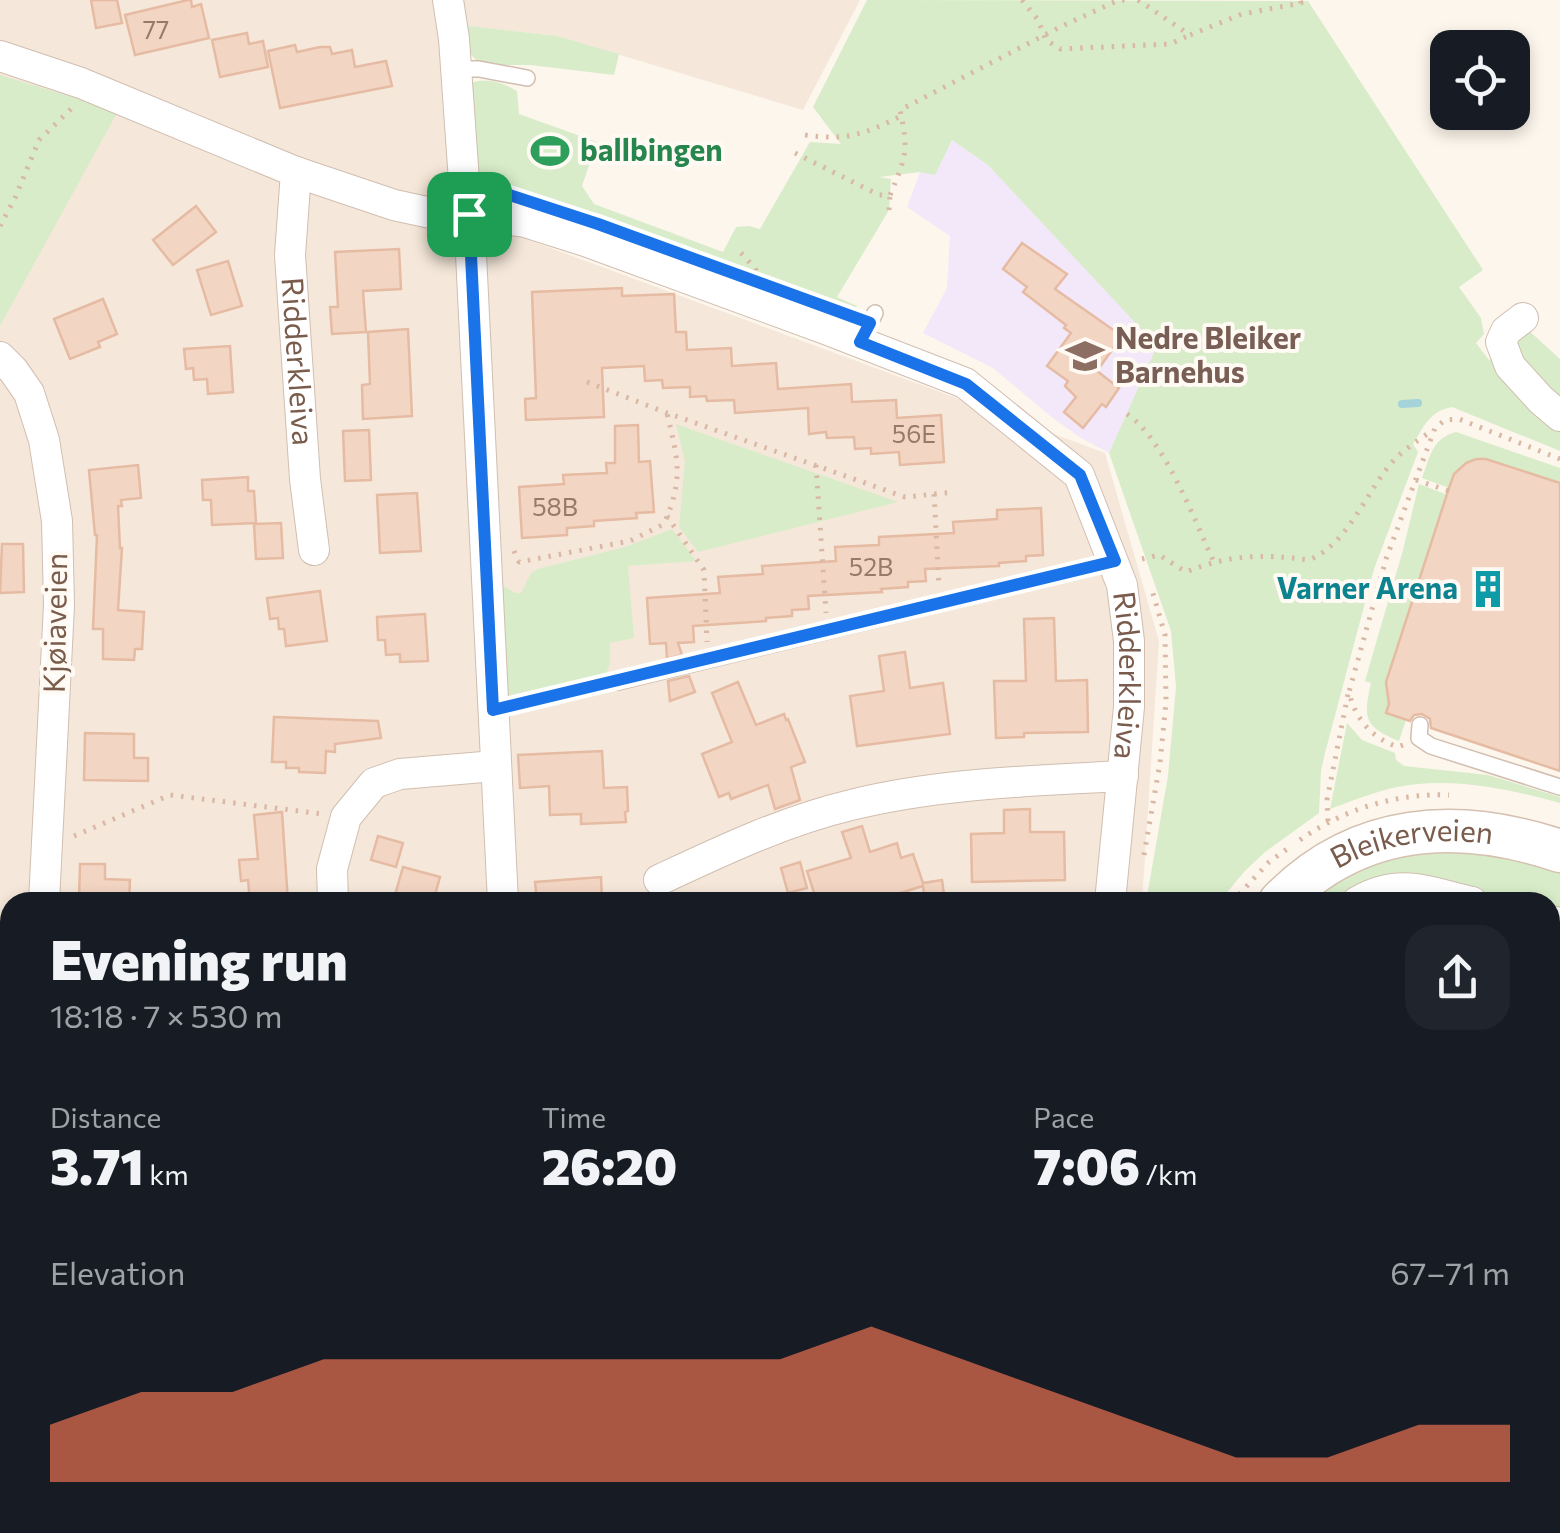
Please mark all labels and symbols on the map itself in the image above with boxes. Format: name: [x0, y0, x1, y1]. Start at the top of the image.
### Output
house number: 77: [143, 14, 169, 44]
sports icon: ballbingen: [529, 130, 571, 172]
place label: ballbingen: [580, 130, 723, 167]
pin: [427, 172, 512, 257]
street label: Ridderkleiva: [276, 276, 324, 447]
place label: Nedre Bleiker Barnehus: [1115, 318, 1301, 389]
school or university icon: Nedre Bleiker Barnehus: [1064, 335, 1106, 377]
house number: 56E: [892, 418, 936, 448]
house number: 58B: [532, 491, 578, 521]
house number: 52B: [849, 551, 893, 581]
street label: Kjøiaveien: [34, 553, 73, 693]
place label: Varner Arena: [1276, 568, 1458, 605]
building icon: Varner Arena: [1467, 568, 1509, 610]
street label: Ridderkleiva: [1107, 589, 1150, 761]
street label: Bleikerveien: [1323, 810, 1496, 875]

